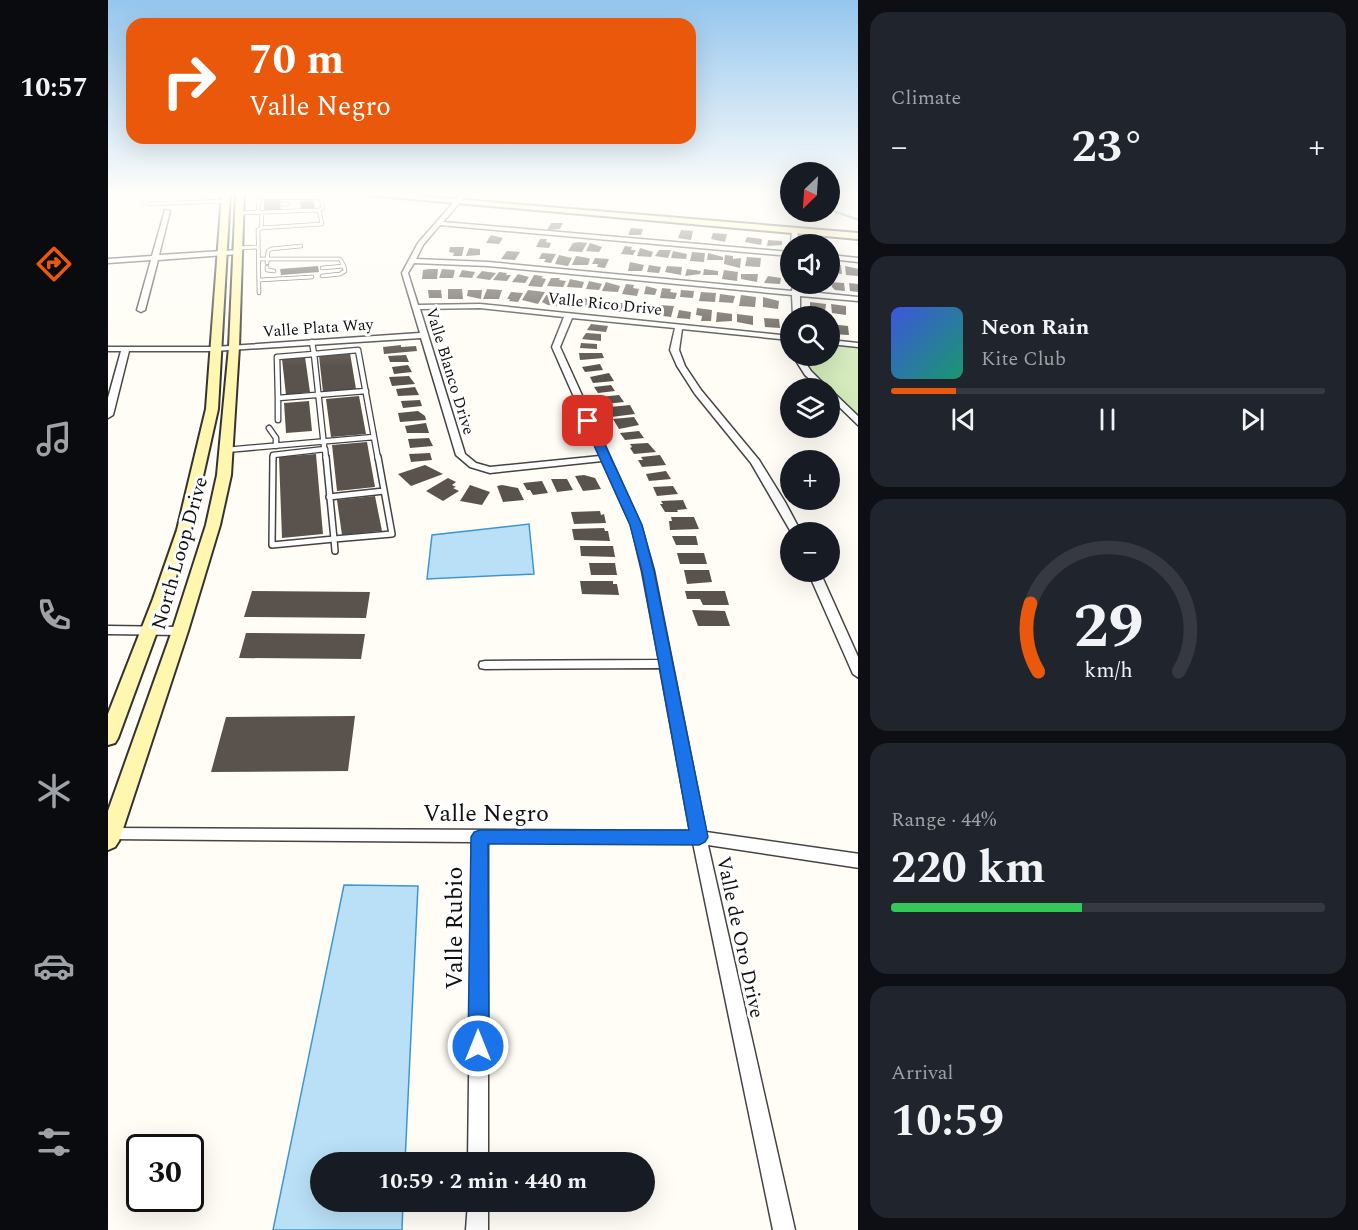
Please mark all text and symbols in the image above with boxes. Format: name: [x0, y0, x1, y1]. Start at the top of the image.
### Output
text: 70 m: [249, 29, 344, 92]
icon: right: [150, 42, 228, 120]
text: 10:57: [20, 67, 88, 109]
text: Climate: [891, 83, 961, 113]
text: Valle Negro: [249, 86, 391, 128]
text: 23°: [1072, 113, 1145, 182]
text: −: [891, 122, 908, 172]
text: +: [1309, 122, 1325, 172]
north arrow: [780, 162, 840, 222]
map controls: [780, 162, 840, 582]
button: sound: [780, 234, 840, 294]
icon: directions: [33, 243, 75, 285]
street label: Valle Rico Drive: [546, 286, 663, 322]
street label: Valle Blanco Drive: [419, 305, 481, 438]
button: search: [780, 306, 840, 366]
text: Neon Rain: [981, 311, 1089, 344]
street label: Valle Plata Way: [262, 312, 376, 344]
text: Kite Club: [981, 344, 1066, 374]
button: layers: [780, 378, 840, 438]
pin: [562, 395, 613, 446]
icon: previous: [947, 403, 980, 436]
icon: pause: [1091, 403, 1124, 436]
icon: next: [1236, 403, 1269, 436]
icon: arrive: [571, 404, 604, 437]
icon: music: [33, 418, 75, 460]
button: +: [780, 450, 840, 510]
street label: North Loop Drive: [144, 473, 216, 633]
button: −: [780, 522, 840, 582]
text: 29: [1073, 580, 1143, 675]
icon: phone: [33, 594, 75, 636]
text: km/h: [1084, 654, 1132, 687]
icon: climate: [33, 770, 75, 812]
street label: Valle Negro: [423, 796, 549, 832]
text: Range · 44%: [891, 805, 996, 835]
text: 220 km: [891, 834, 1046, 903]
street label: Valle de Oro Drive: [708, 854, 772, 1021]
street label: Valle Rubio: [437, 866, 473, 990]
icon: car: [33, 945, 75, 987]
position arrow: [446, 1014, 510, 1078]
text: Arrival: [891, 1058, 953, 1088]
text: 10:59: [891, 1087, 1004, 1156]
icon: filters: [33, 1121, 75, 1163]
speed limit sign: 30: [126, 1134, 204, 1212]
text: 10:59 · 2 min · 440 m: [378, 1165, 587, 1198]

